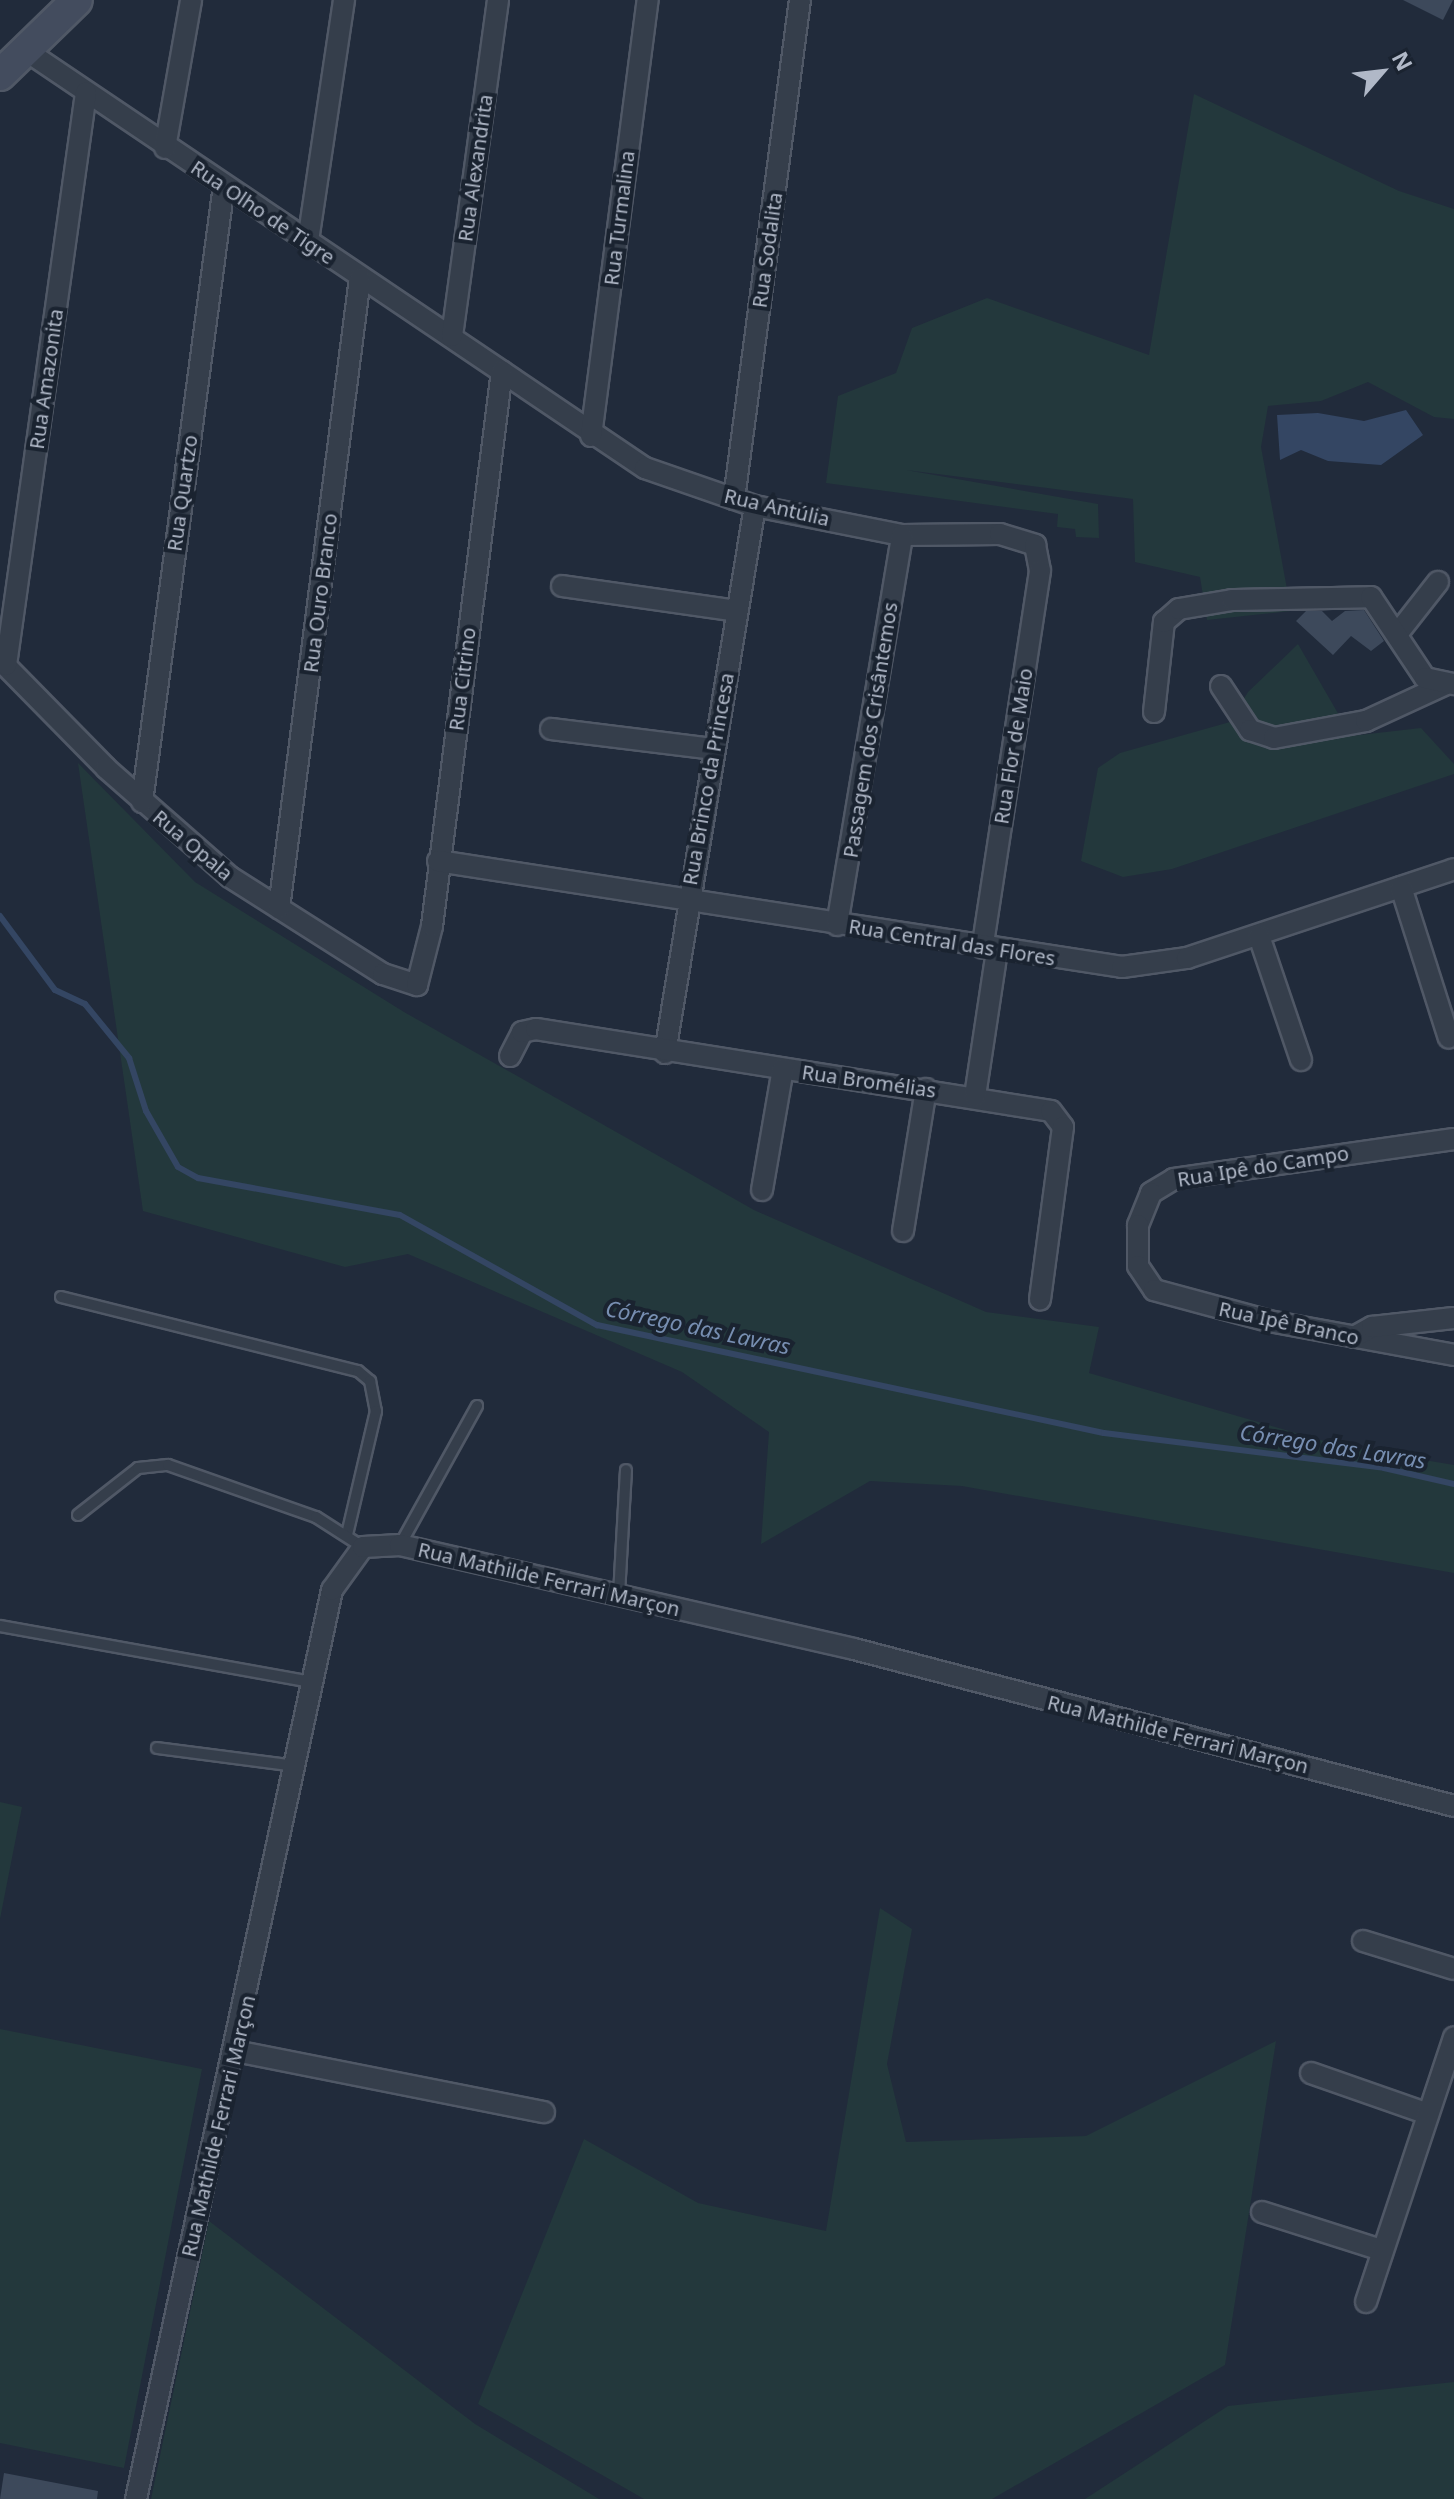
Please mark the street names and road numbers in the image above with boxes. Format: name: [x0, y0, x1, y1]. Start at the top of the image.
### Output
street label: Rua Alexandrita: [453, 93, 497, 243]
street label: Rua Turmalina: [599, 149, 639, 287]
street label: Rua Olho de Tigre: [187, 155, 339, 269]
street label: Rua Sodalita: [747, 191, 787, 309]
street label: Rua Amazonita: [24, 307, 68, 451]
street label: Rua Quartzo: [162, 433, 202, 553]
street label: Rua Antúlia: [722, 483, 832, 531]
street label: Rua Ouro Branco: [298, 512, 342, 674]
street label: Passagem dos Crisântemos: [838, 600, 902, 860]
street label: Rua Citrino: [444, 626, 480, 732]
street label: Rua Flor de Maio: [989, 666, 1037, 826]
street label: Rua Brinco da Princesa: [677, 671, 739, 887]
street label: Rua Opala: [148, 805, 238, 885]
street label: Rua Central das Flores: [847, 914, 1057, 970]
street label: Rua Bromélias: [800, 1060, 938, 1102]
street label: Rua Ipê do Campo: [1176, 1141, 1350, 1191]
street label: Rua Ipê Branco: [1217, 1296, 1361, 1350]
street label: Rua Mathilde Ferrari Marçon: [416, 1537, 682, 1621]
street label: Rua Mathilde Ferrari Marçon: [1045, 1690, 1311, 1778]
street label: Rua Mathilde Ferrari Marçon: [176, 1993, 260, 2259]

